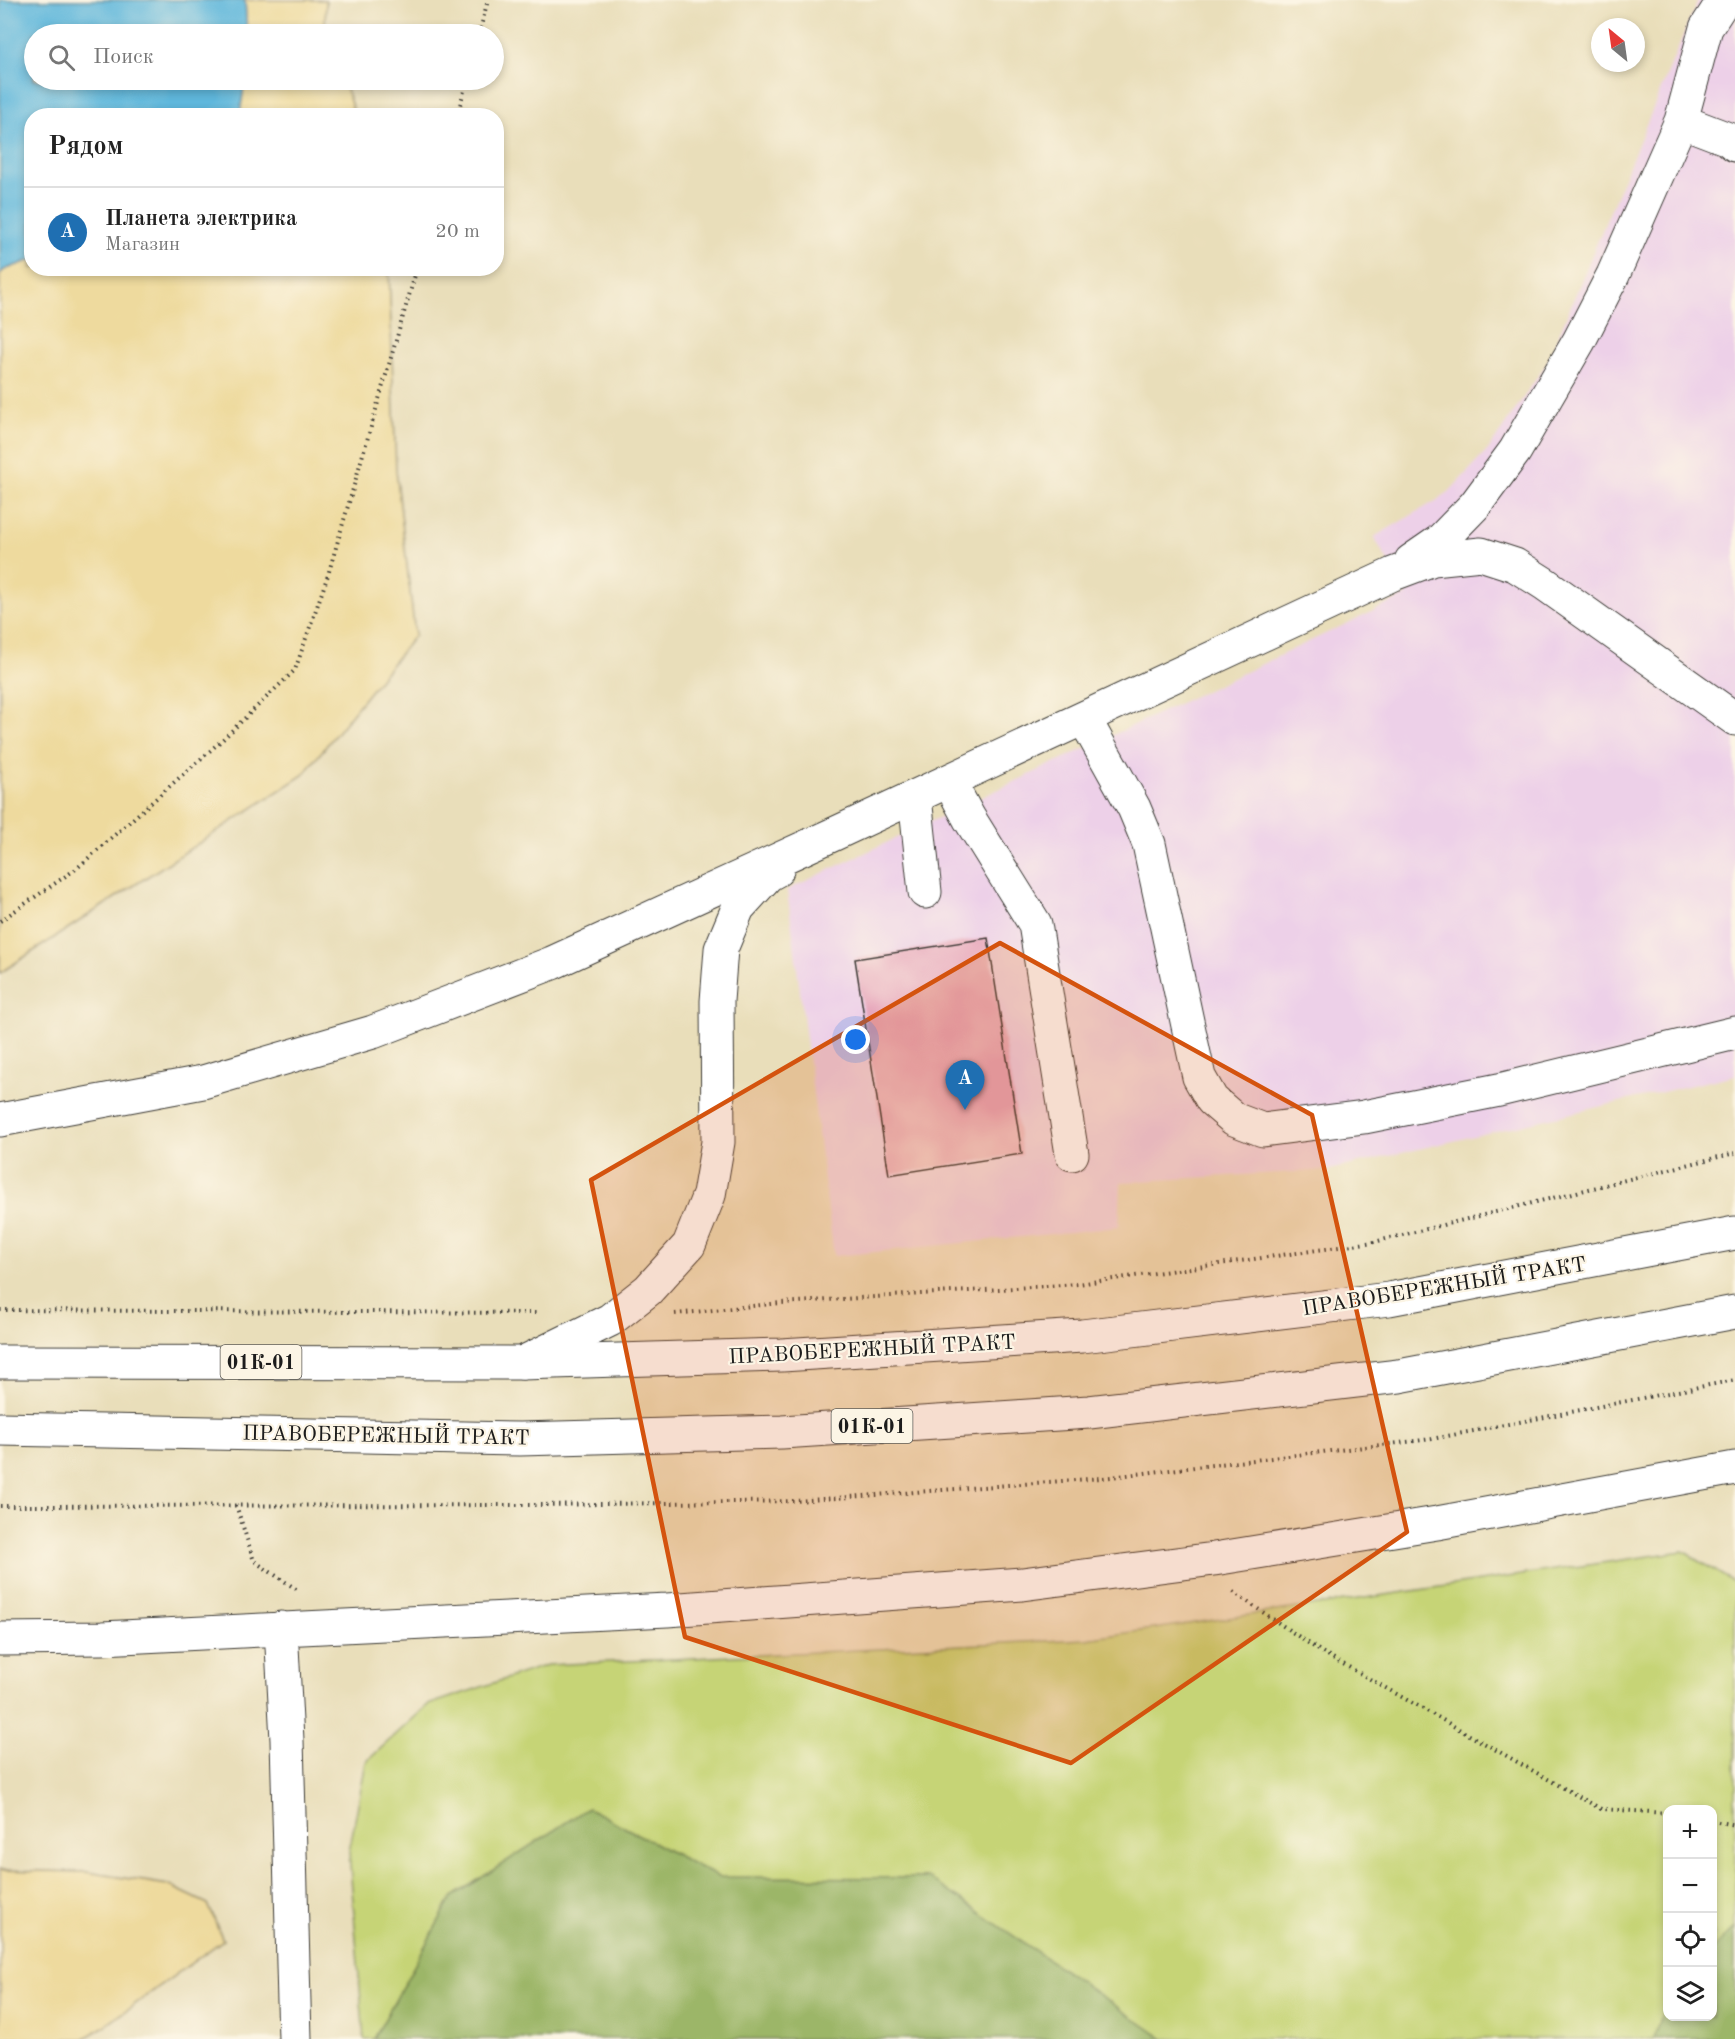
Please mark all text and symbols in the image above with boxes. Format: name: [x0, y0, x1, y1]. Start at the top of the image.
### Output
north arrow: [1591, 18, 1645, 72]
search box: [24, 24, 504, 90]
icon: search: [45, 41, 78, 74]
text: Поиск: [93, 46, 154, 68]
text: Рядом: [48, 134, 123, 160]
text: Планета электрика: [105, 208, 297, 230]
text: A: [60, 222, 75, 242]
text: 20 m: [435, 222, 480, 242]
text: Магазин: [105, 235, 180, 255]
your location: [841, 1025, 870, 1054]
pin: A: [946, 1060, 984, 1110]
street label: ПРАВОБЕРЕЖНЫЙ ТРАКТ: [1300, 1250, 1588, 1320]
street label: ПРАВОБЕРЕЖНЫЙ ТРАКТ: [728, 1327, 1016, 1369]
road number: 01К-01: [220, 1345, 302, 1379]
road number: 01К-01: [832, 1409, 912, 1443]
street label: ПРАВОБЕРЕЖНЫЙ ТРАКТ: [242, 1418, 530, 1450]
map controls: [1663, 1805, 1717, 2021]
button: +: [1663, 1805, 1717, 1859]
button: −: [1663, 1859, 1717, 1913]
button: locate: [1663, 1913, 1717, 1967]
button: layers: [1663, 1967, 1717, 2021]

